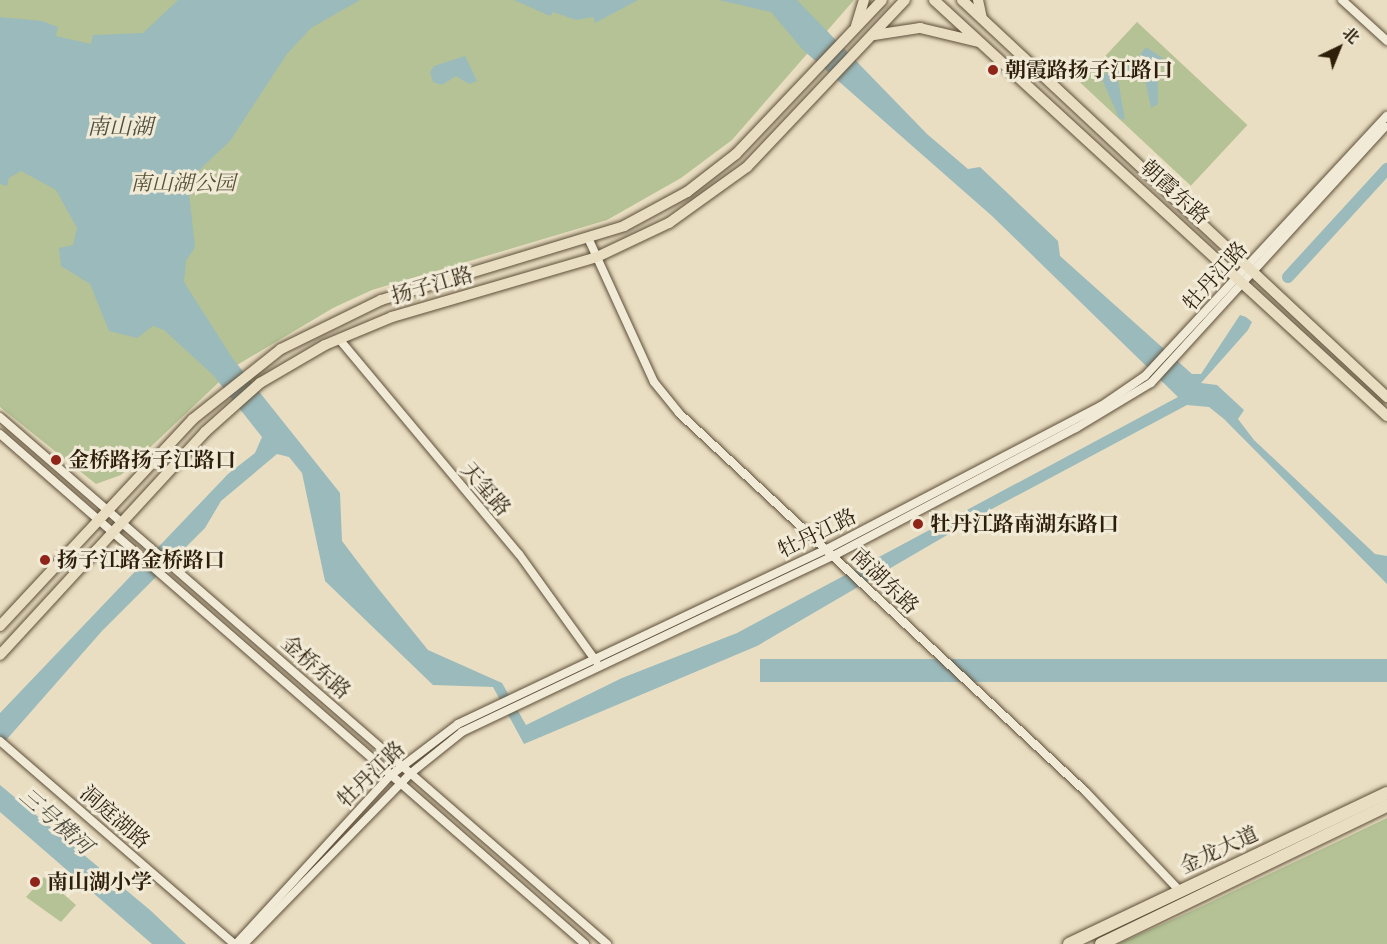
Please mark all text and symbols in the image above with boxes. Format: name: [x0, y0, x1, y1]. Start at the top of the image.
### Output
north arrow: [1309, 18, 1369, 78]
text: 北: [1337, 21, 1365, 49]
place label: 朝霞路扬子江路口: [1005, 57, 1173, 83]
marker: 朝霞路扬子江路口: [986, 63, 1000, 77]
water label: 南山湖: [87, 114, 153, 140]
street label: 朝霞东路: [1135, 155, 1215, 229]
park label: 南山湖公园: [131, 170, 235, 196]
street label: 牡丹江路: [1178, 236, 1252, 316]
street label: 扬子江路: [388, 261, 476, 309]
place label: 金桥路扬子江路口: [68, 447, 236, 473]
marker: 金桥路扬子江路口: [49, 453, 63, 467]
street label: 天玺路: [456, 457, 516, 521]
street label: 牡丹江路: [774, 503, 860, 563]
place label: 牡丹江路南湖东路口: [930, 511, 1119, 537]
marker: 牡丹江路南湖东路口: [911, 517, 925, 531]
street label: 南湖东路: [846, 543, 924, 619]
place label: 扬子江路金桥路口: [57, 547, 225, 573]
marker: 扬子江路金桥路口: [38, 553, 52, 567]
street label: 金桥东路: [276, 630, 356, 704]
street label: 牡丹江路: [332, 736, 410, 812]
street label: 洞庭湖路: [75, 780, 155, 854]
water label: 三号横河: [14, 782, 98, 860]
street label: 金龙大道: [1176, 821, 1262, 879]
place label: 南山湖小学: [47, 869, 152, 895]
marker: 南山湖小学: [28, 875, 42, 889]

